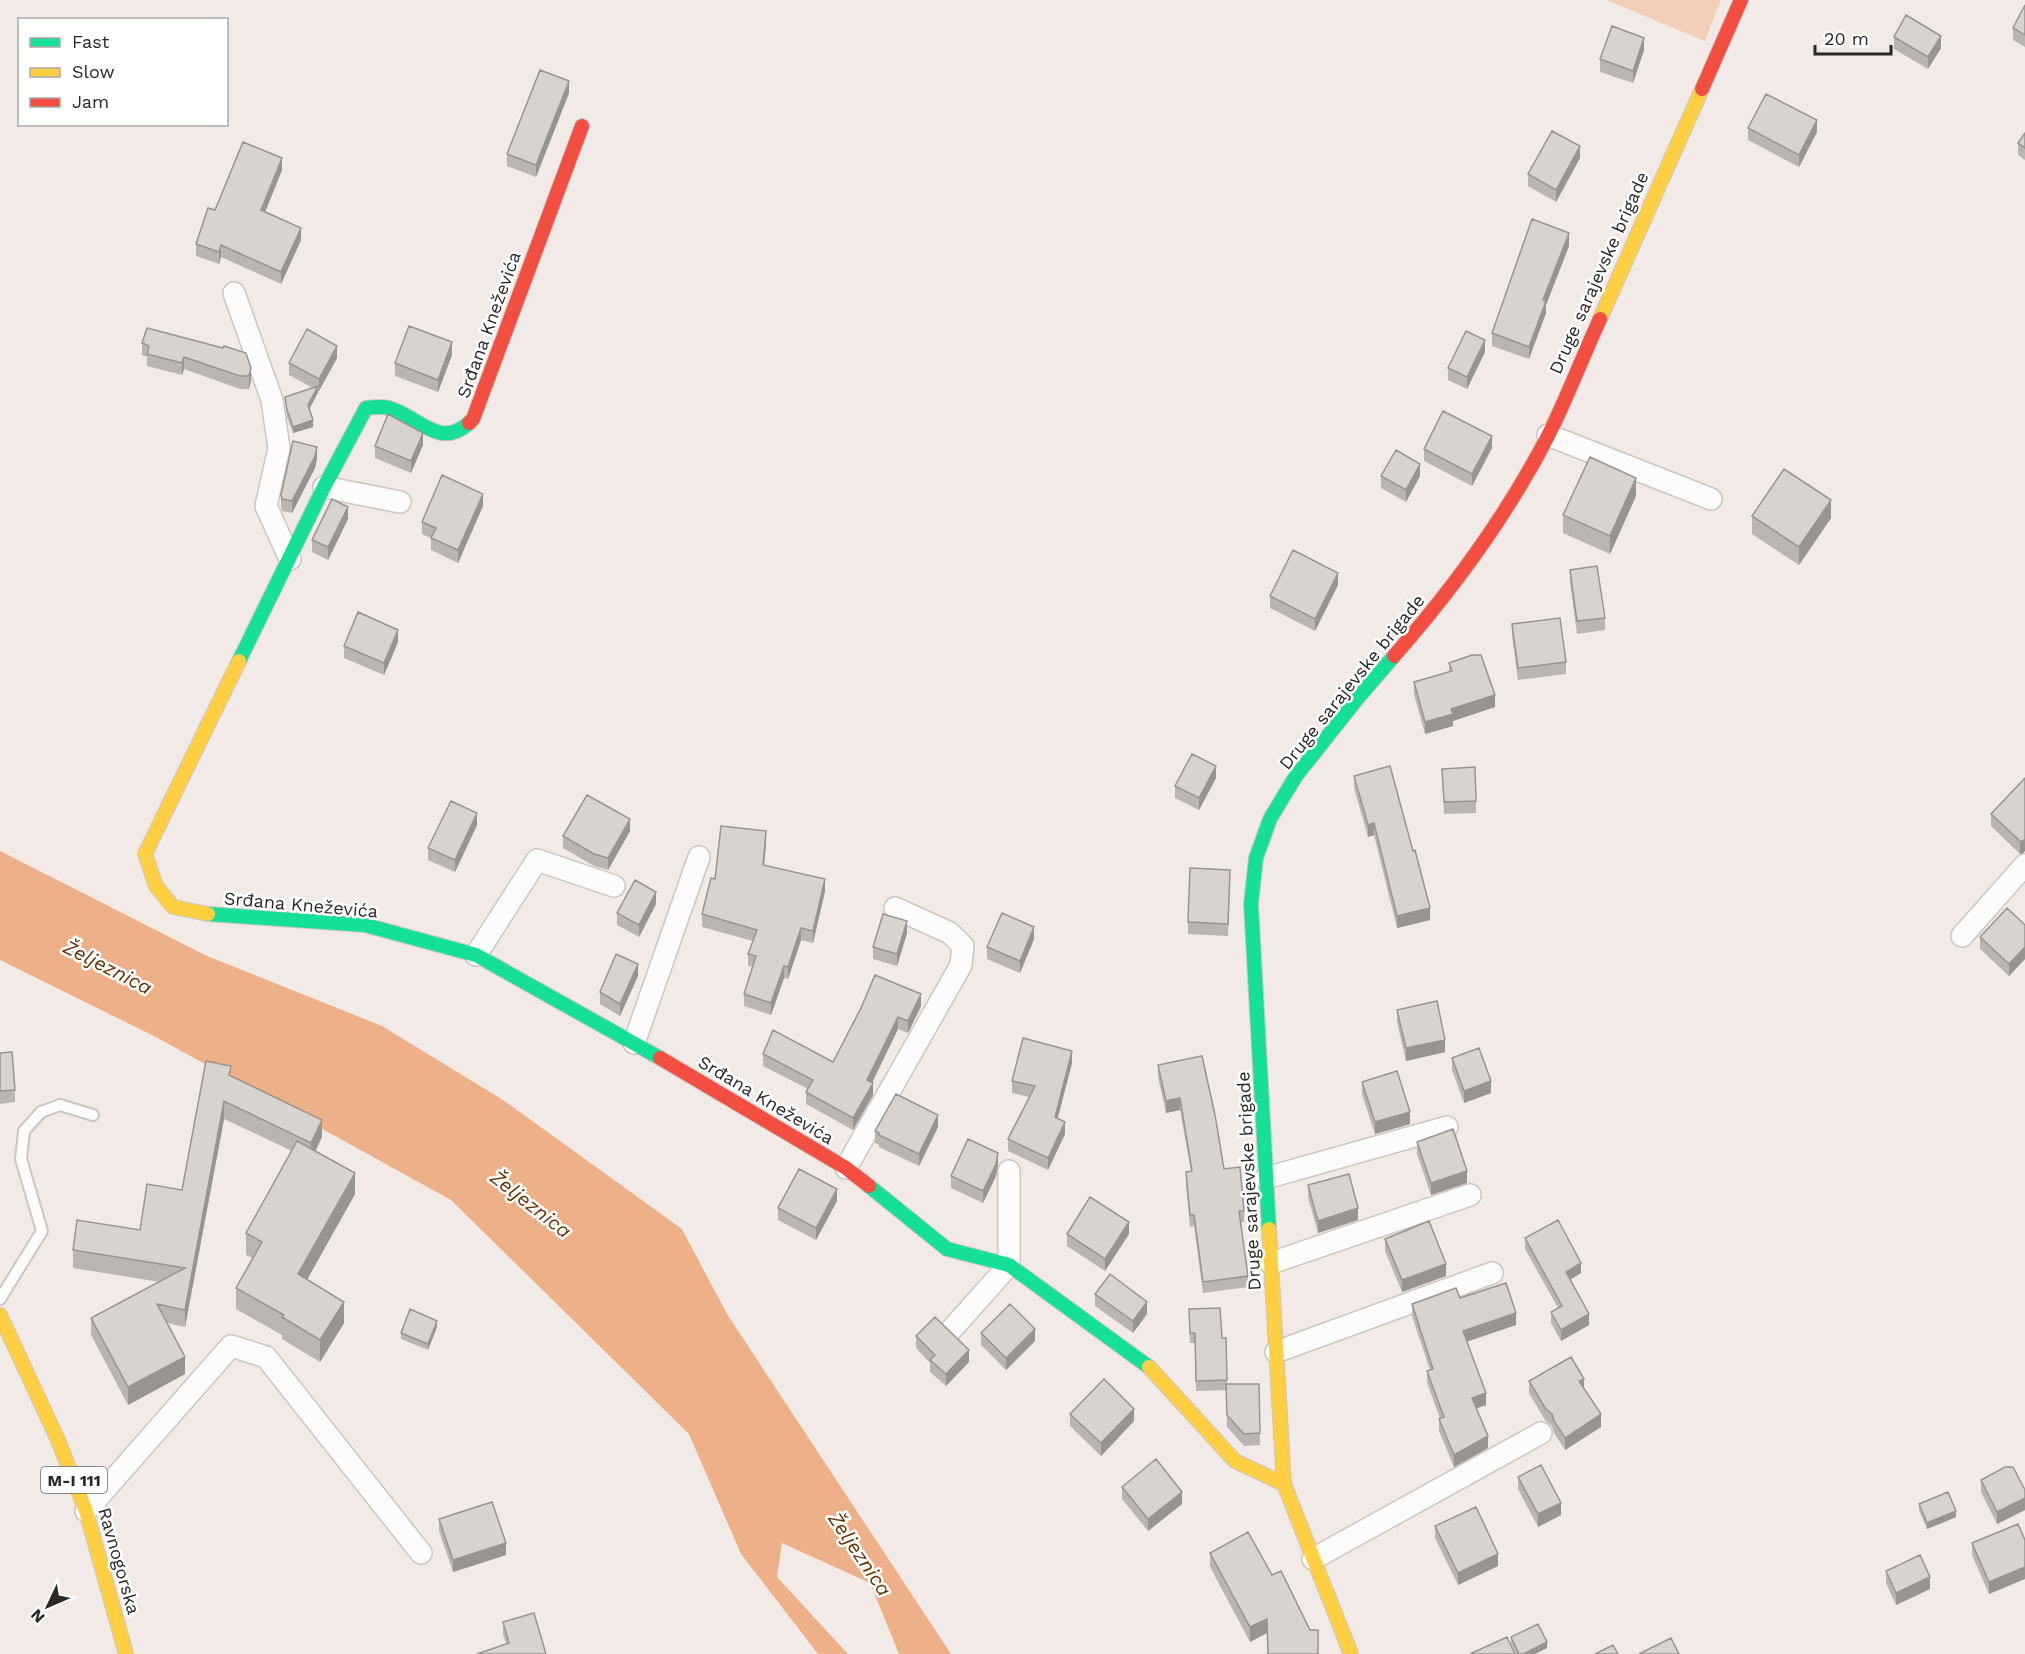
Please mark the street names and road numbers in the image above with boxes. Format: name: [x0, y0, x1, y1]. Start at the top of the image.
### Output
street label: Druge sarajevske brigade: [1544, 168, 1653, 377]
street label: Srđana Kneževića: [452, 249, 525, 401]
street label: Druge sarajevske brigade: [1274, 590, 1429, 773]
street label: Srđana Kneževića: [223, 887, 379, 922]
street label: Srđana Kneževića: [695, 1051, 838, 1148]
street label: Druge sarajevske brigade: [1232, 1071, 1265, 1291]
road number: M-I 111: [41, 1467, 107, 1493]
street label: Ravnogorska: [94, 1505, 145, 1617]

